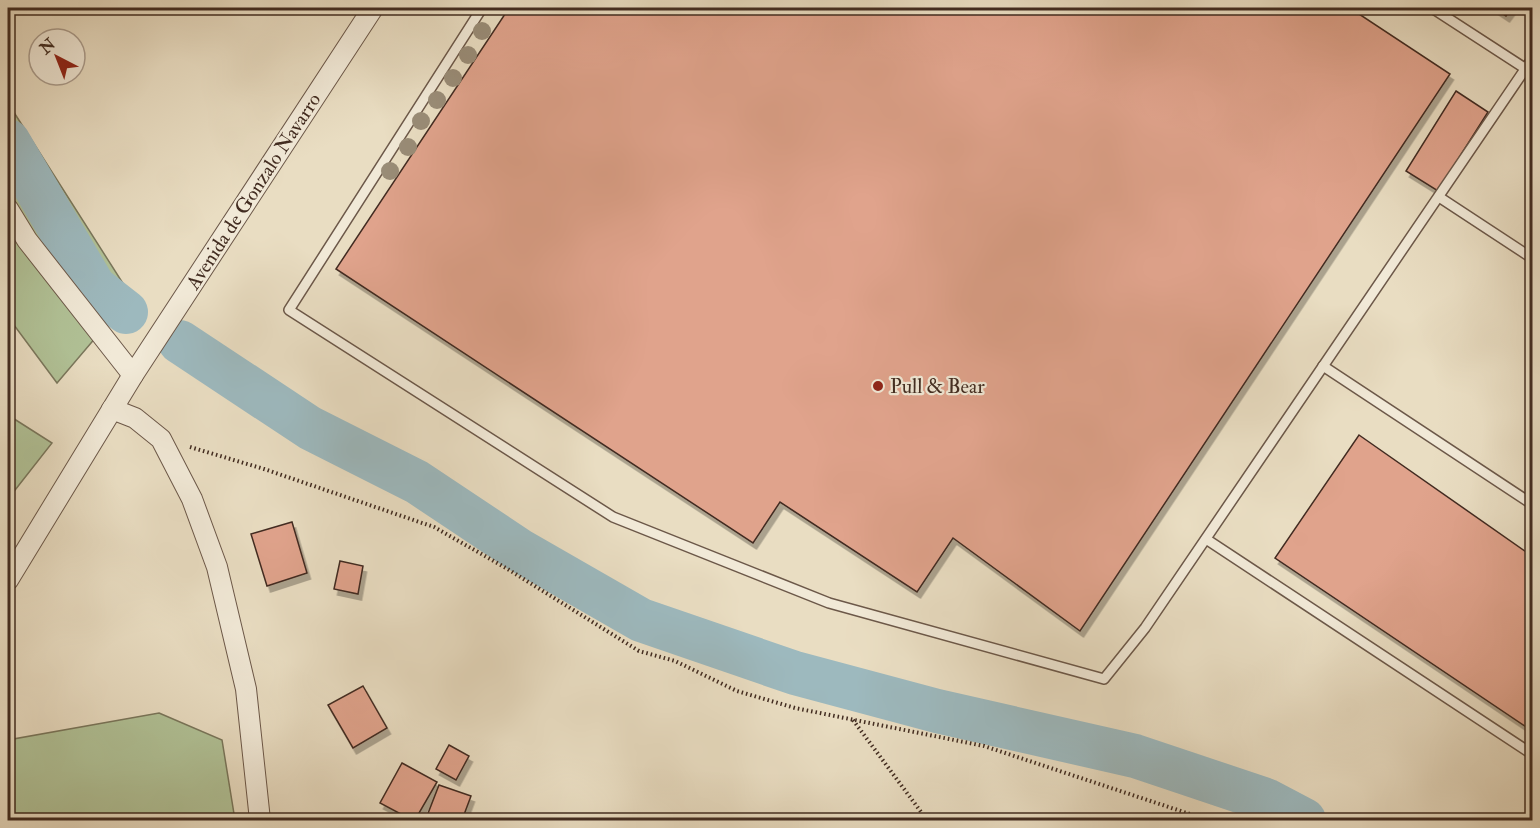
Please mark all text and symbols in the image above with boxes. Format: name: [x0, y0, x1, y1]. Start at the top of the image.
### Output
north arrow: [27, 27, 87, 87]
text: N: [35, 34, 60, 59]
street label: Avenida de Gonzalo Navarro: [180, 88, 326, 295]
place label: Pull & Bear: [890, 374, 985, 399]
marker: Pull & Bear: [871, 379, 885, 393]

